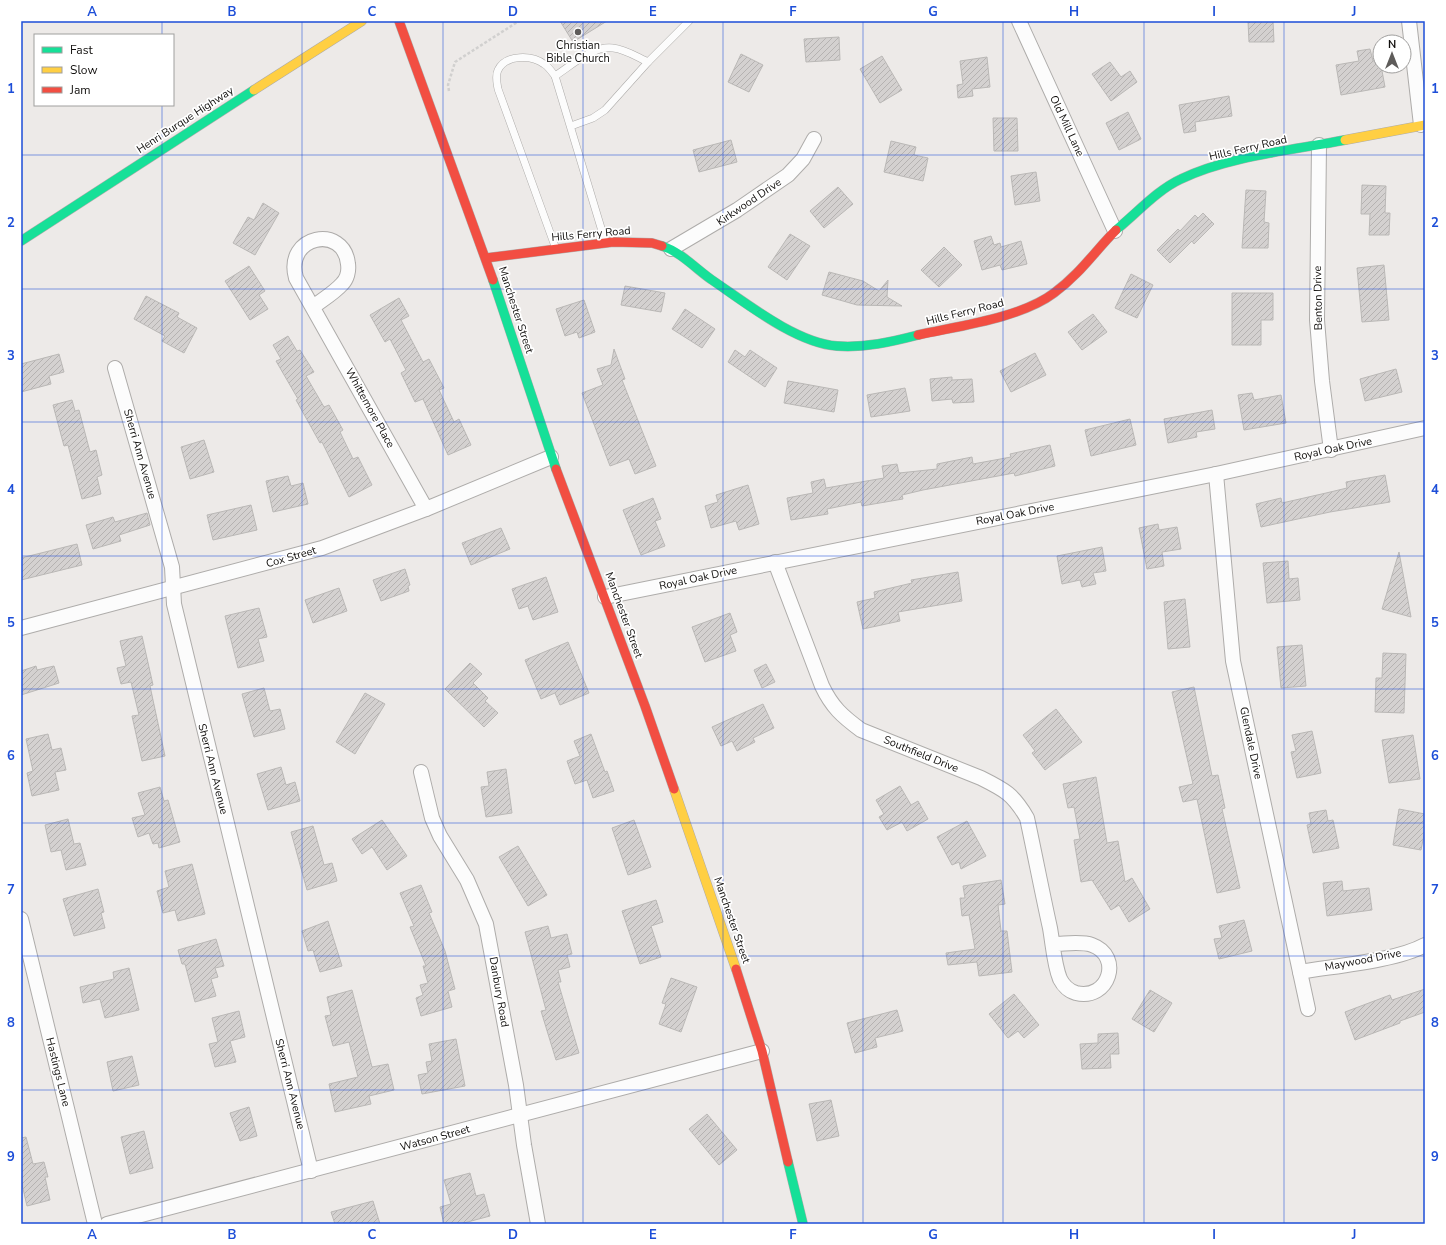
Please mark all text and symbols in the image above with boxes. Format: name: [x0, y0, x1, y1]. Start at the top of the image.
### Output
text: A: [87, 3, 97, 21]
text: B: [228, 3, 237, 21]
text: C: [368, 3, 377, 21]
text: D: [508, 3, 518, 21]
text: E: [649, 3, 657, 21]
text: F: [789, 3, 797, 21]
text: G: [928, 3, 938, 21]
text: H: [1069, 3, 1079, 21]
text: I: [1212, 3, 1216, 21]
text: J: [1351, 3, 1356, 21]
marker: Christian Bible Church: [573, 27, 583, 37]
legend: [34, 34, 174, 106]
north arrow: [1372, 34, 1412, 74]
text: N: [1388, 37, 1396, 52]
place label: Christian Bible Church: [546, 38, 610, 66]
text: Fast: [70, 42, 93, 58]
text: Slow: [70, 62, 98, 78]
text: 1: [7, 80, 15, 98]
text: 1: [1431, 80, 1439, 98]
text: Jam: [69, 82, 91, 98]
street label: Henri Burque Highway: [134, 83, 237, 157]
street label: Old Mill Lane: [1046, 93, 1088, 159]
street label: Hills Ferry Road: [1208, 132, 1288, 164]
street label: Kirkwood Drive: [714, 175, 785, 229]
text: 2: [7, 214, 15, 232]
text: 2: [1431, 214, 1439, 232]
street label: Hills Ferry Road: [551, 223, 631, 245]
street label: Manchester Street: [495, 265, 537, 355]
street label: Benton Drive: [1310, 265, 1326, 330]
street label: Hills Ferry Road: [925, 295, 1005, 329]
text: 3: [7, 347, 15, 365]
text: 3: [1431, 347, 1439, 365]
street label: Whittemore Place: [342, 365, 398, 451]
street label: Sherri Ann Avenue: [120, 407, 160, 501]
street label: Royal Oak Drive: [1293, 433, 1374, 465]
text: 4: [7, 481, 15, 499]
text: 4: [1431, 481, 1439, 499]
street label: Royal Oak Drive: [975, 499, 1056, 529]
street label: Cox Street: [264, 543, 318, 571]
street label: Royal Oak Drive: [658, 562, 739, 594]
street label: Manchester Street: [602, 570, 647, 660]
text: 5: [7, 614, 15, 632]
text: 5: [1431, 614, 1439, 632]
street label: Glendale Drive: [1236, 705, 1266, 781]
street label: Sherri Ann Avenue: [194, 722, 232, 816]
street label: Southfield Drive: [881, 732, 961, 776]
text: 6: [7, 747, 15, 765]
text: 6: [1431, 747, 1439, 765]
street label: Manchester Street: [710, 875, 754, 965]
text: 7: [7, 881, 15, 899]
text: 7: [1431, 881, 1439, 899]
street label: Maywood Drive: [1323, 945, 1403, 975]
street label: Danbury Road: [485, 956, 513, 1028]
text: 8: [7, 1014, 15, 1032]
text: 8: [1431, 1014, 1439, 1032]
street label: Hastings Lane: [42, 1036, 74, 1108]
street label: Sherri Ann Avenue: [271, 1037, 309, 1131]
street label: Watson Street: [398, 1121, 472, 1155]
text: 9: [7, 1148, 15, 1166]
text: 9: [1431, 1148, 1439, 1166]
text: A: [87, 1226, 97, 1244]
text: B: [228, 1226, 237, 1244]
text: C: [368, 1226, 377, 1244]
text: D: [508, 1226, 518, 1244]
text: E: [649, 1226, 657, 1244]
text: F: [789, 1226, 797, 1244]
text: G: [928, 1226, 938, 1244]
text: H: [1069, 1226, 1079, 1244]
text: I: [1212, 1226, 1216, 1244]
text: J: [1351, 1226, 1356, 1244]

